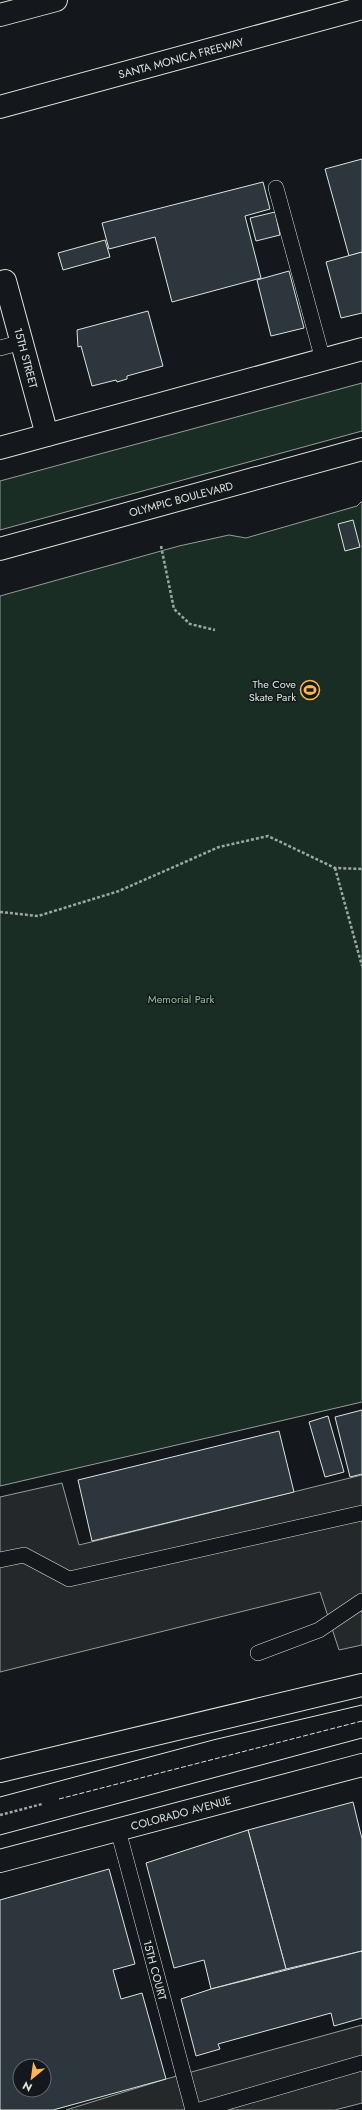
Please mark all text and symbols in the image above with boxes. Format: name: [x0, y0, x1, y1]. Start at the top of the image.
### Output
street label: SANTA MONICA FREEWAY: [116, 33, 246, 82]
street label: 15TH STREET: [10, 326, 42, 390]
street label: OLYMPIC BOULEVARD: [127, 477, 235, 521]
place label: The Cove Skate Park: [249, 676, 296, 705]
sports icon: The Cove Skate Park: [299, 679, 321, 701]
park label: Memorial Park: [148, 991, 214, 1007]
street label: COLORADO AVENUE: [129, 1792, 233, 1834]
street label: 15TH COURT: [139, 1938, 171, 2002]
north arrow: [12, 2058, 52, 2098]
text: N: [19, 2078, 35, 2096]

